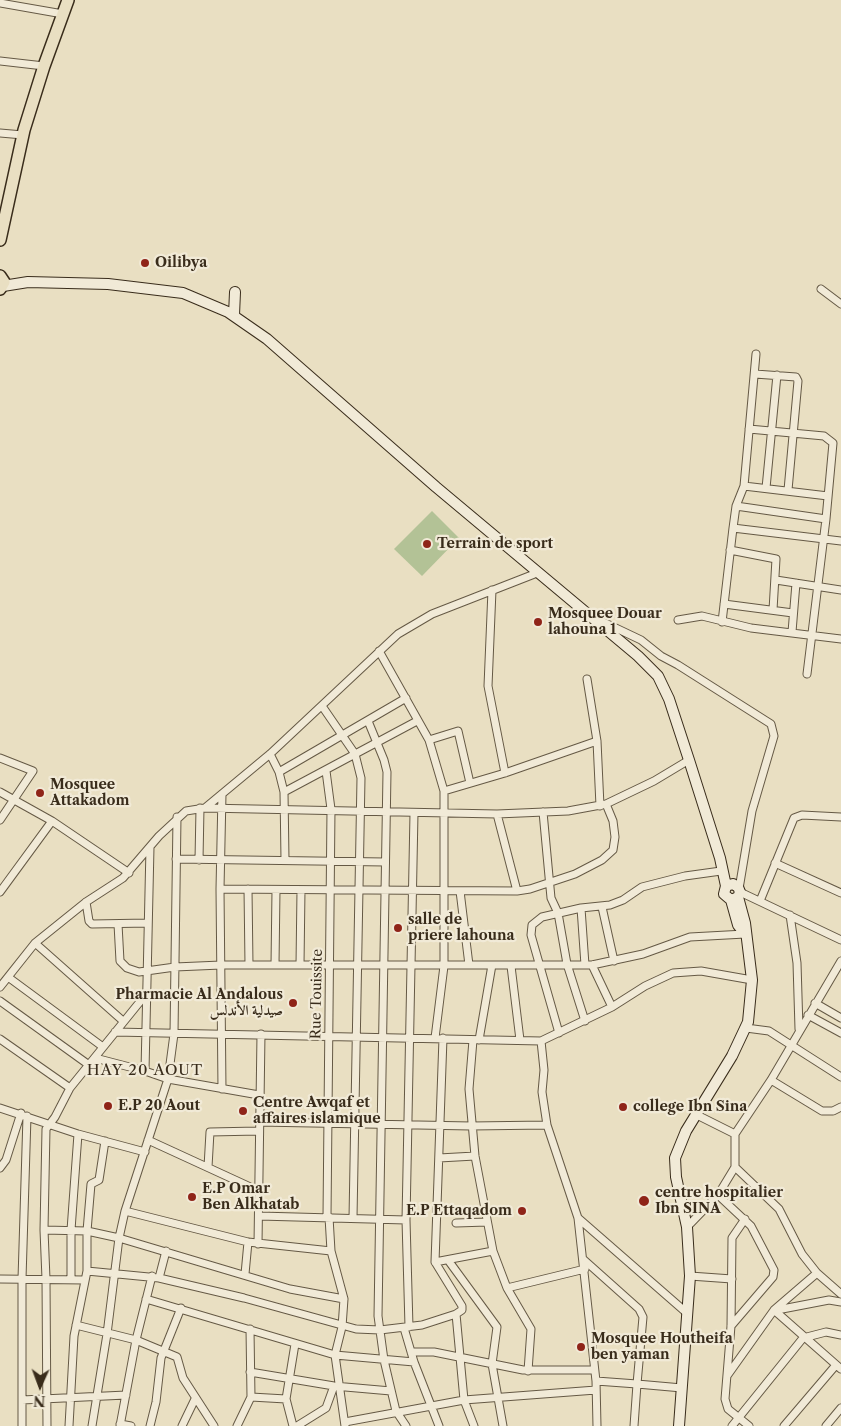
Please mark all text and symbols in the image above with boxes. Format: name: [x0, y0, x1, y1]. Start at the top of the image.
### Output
place label: Oilibya: [155, 255, 207, 271]
marker: Oilibya: [139, 257, 151, 269]
place label: Terrain de sport: [437, 536, 553, 552]
marker: Terrain de sport: [421, 538, 433, 550]
place label: Mosquee Douar lahouna 1: [548, 606, 662, 638]
marker: Mosquee Douar lahouna 1: [532, 616, 544, 628]
place label: Mosquee Attakadom: [50, 777, 129, 810]
marker: Mosquee Attakadom: [34, 787, 46, 799]
place label: salle de priere lahouna: [408, 912, 515, 944]
marker: salle de priere lahouna: [392, 922, 404, 934]
street label: Rue Touissite: [308, 949, 326, 1039]
place label: Pharmacie Al Andalous صيدلية الأندلس: [115, 987, 283, 1020]
marker: Pharmacie Al Andalous صيدلية الأندلس: [287, 997, 299, 1009]
district label: HAY 20 AOUT: [85, 1062, 205, 1080]
place label: Centre Awqaf et affaires islamique: [253, 1095, 381, 1128]
place label: E.P 20 Aout: [118, 1098, 200, 1114]
place label: college Ibn Sina: [633, 1099, 747, 1115]
marker: E.P 20 Aout: [102, 1100, 114, 1112]
marker: college Ibn Sina: [617, 1101, 629, 1113]
marker: Centre Awqaf et affaires islamique: [237, 1105, 249, 1117]
place label: E.P Omar Ben Alkhatab: [202, 1181, 299, 1214]
place label: centre hospitalier Ibn SINA: [655, 1185, 783, 1218]
marker: E.P Omar Ben Alkhatab: [186, 1191, 198, 1203]
marker: centre hospitalier Ibn SINA: [637, 1194, 651, 1208]
place label: E.P Ettaqadom: [406, 1203, 512, 1219]
marker: E.P Ettaqadom: [516, 1205, 528, 1217]
place label: Mosquee Houtheifa ben yaman: [591, 1331, 733, 1364]
marker: Mosquee Houtheifa ben yaman: [575, 1341, 587, 1353]
north arrow: [15, 1361, 65, 1411]
text: N: [33, 1392, 46, 1410]

